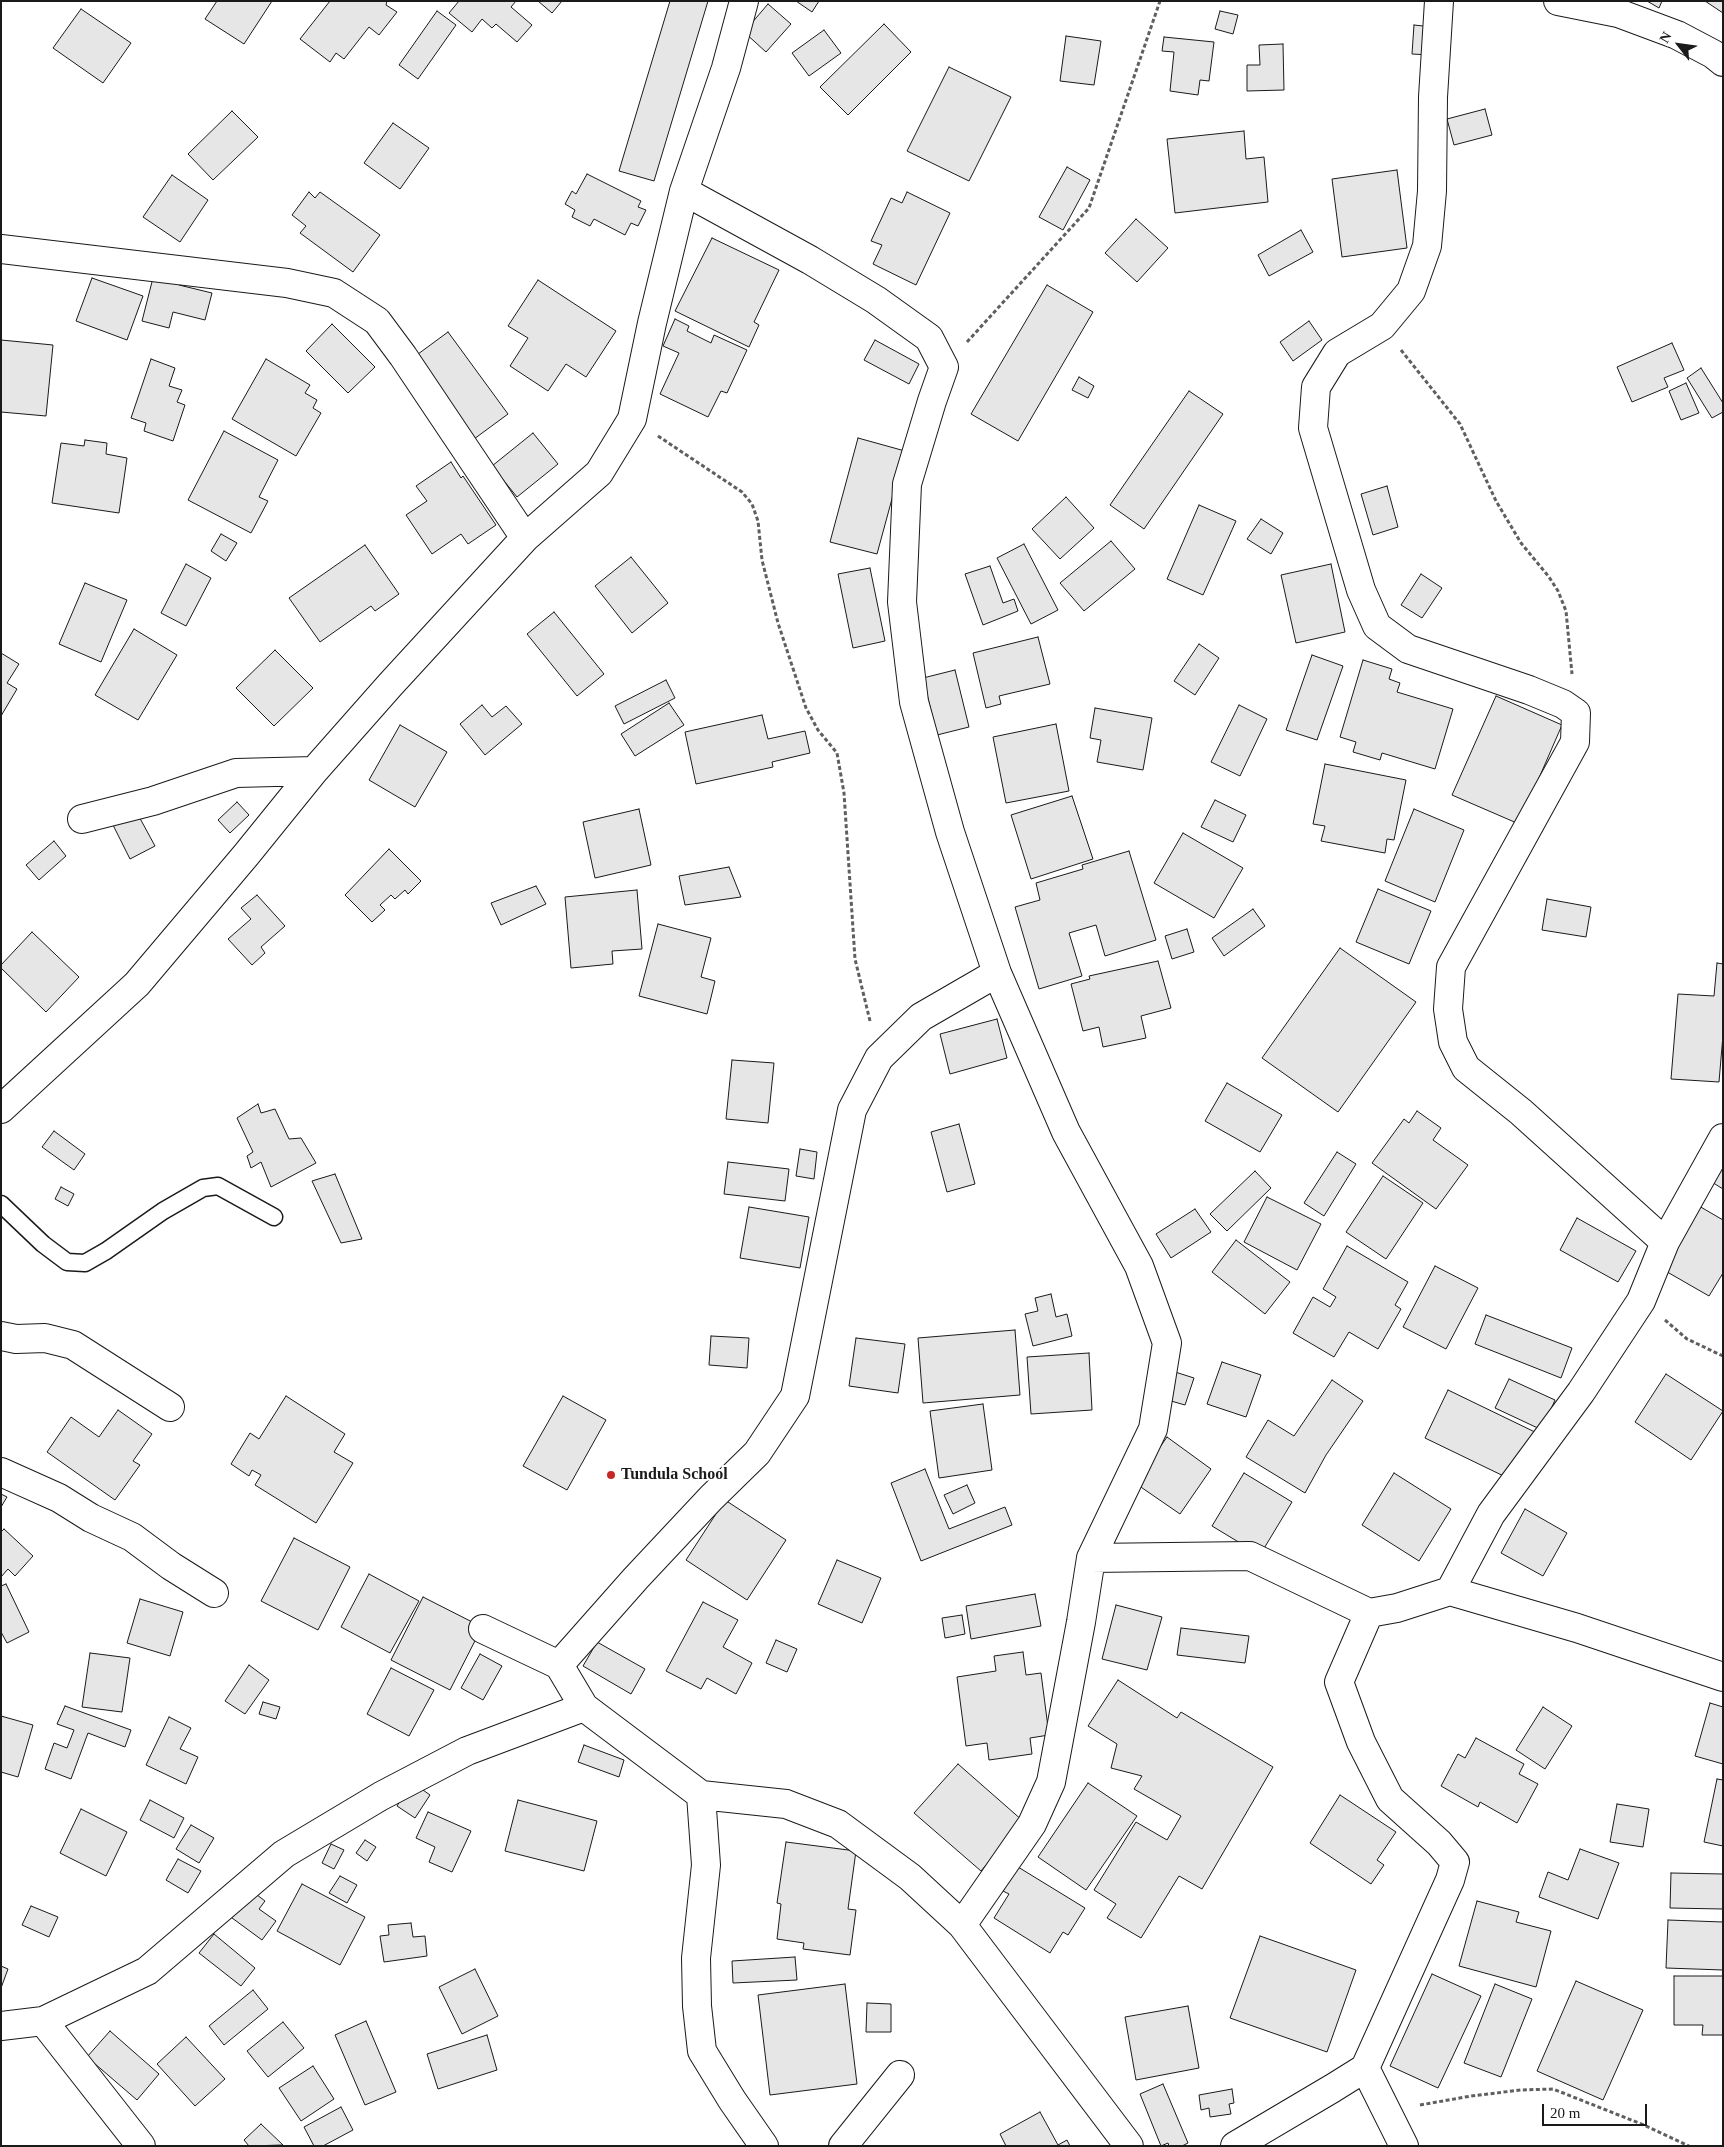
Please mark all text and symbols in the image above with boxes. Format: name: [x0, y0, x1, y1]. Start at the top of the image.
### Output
north arrow: [1654, 20, 1704, 70]
text: N: [1657, 29, 1675, 45]
place label: Tundula School: [621, 1465, 728, 1485]
marker: Tundula School: [605, 1469, 617, 1481]
scale bar: [1544, 2094, 1649, 2126]
text: 20 m: [1550, 2105, 1580, 2121]

